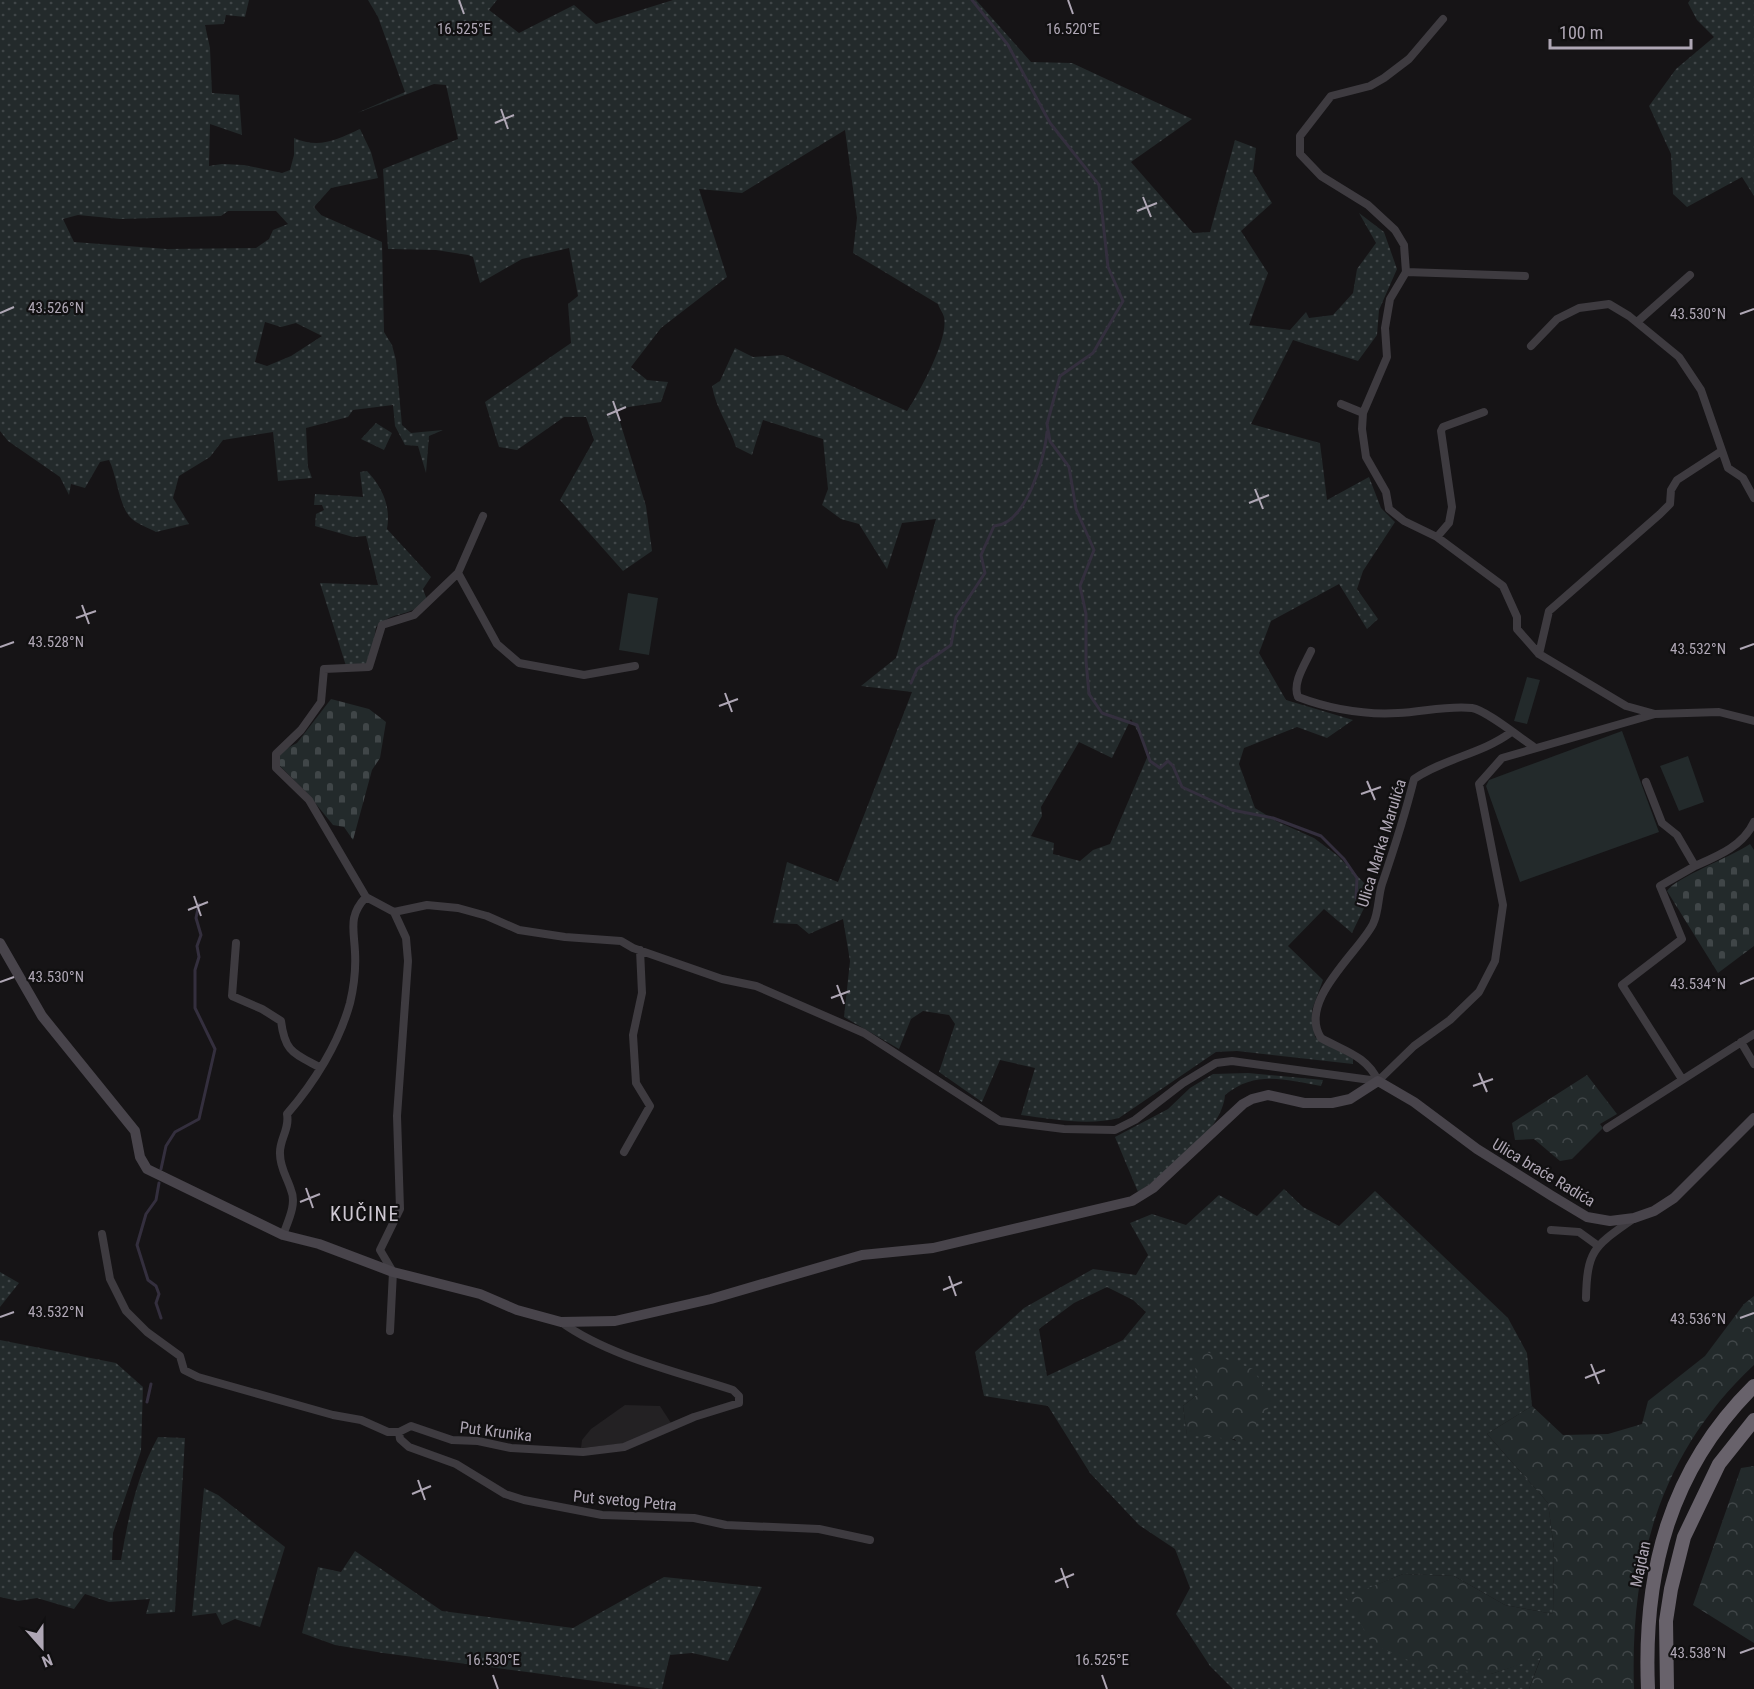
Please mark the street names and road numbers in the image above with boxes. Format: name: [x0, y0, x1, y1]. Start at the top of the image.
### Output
street label: Ulica Marka Marulića: [1353, 777, 1410, 910]
street label: Ulica braće Radića: [1489, 1134, 1599, 1211]
street label: Put Krunika: [459, 1418, 533, 1445]
street label: Put svetog Petra: [572, 1487, 678, 1514]
street label: Majdan: [1626, 1539, 1655, 1589]

